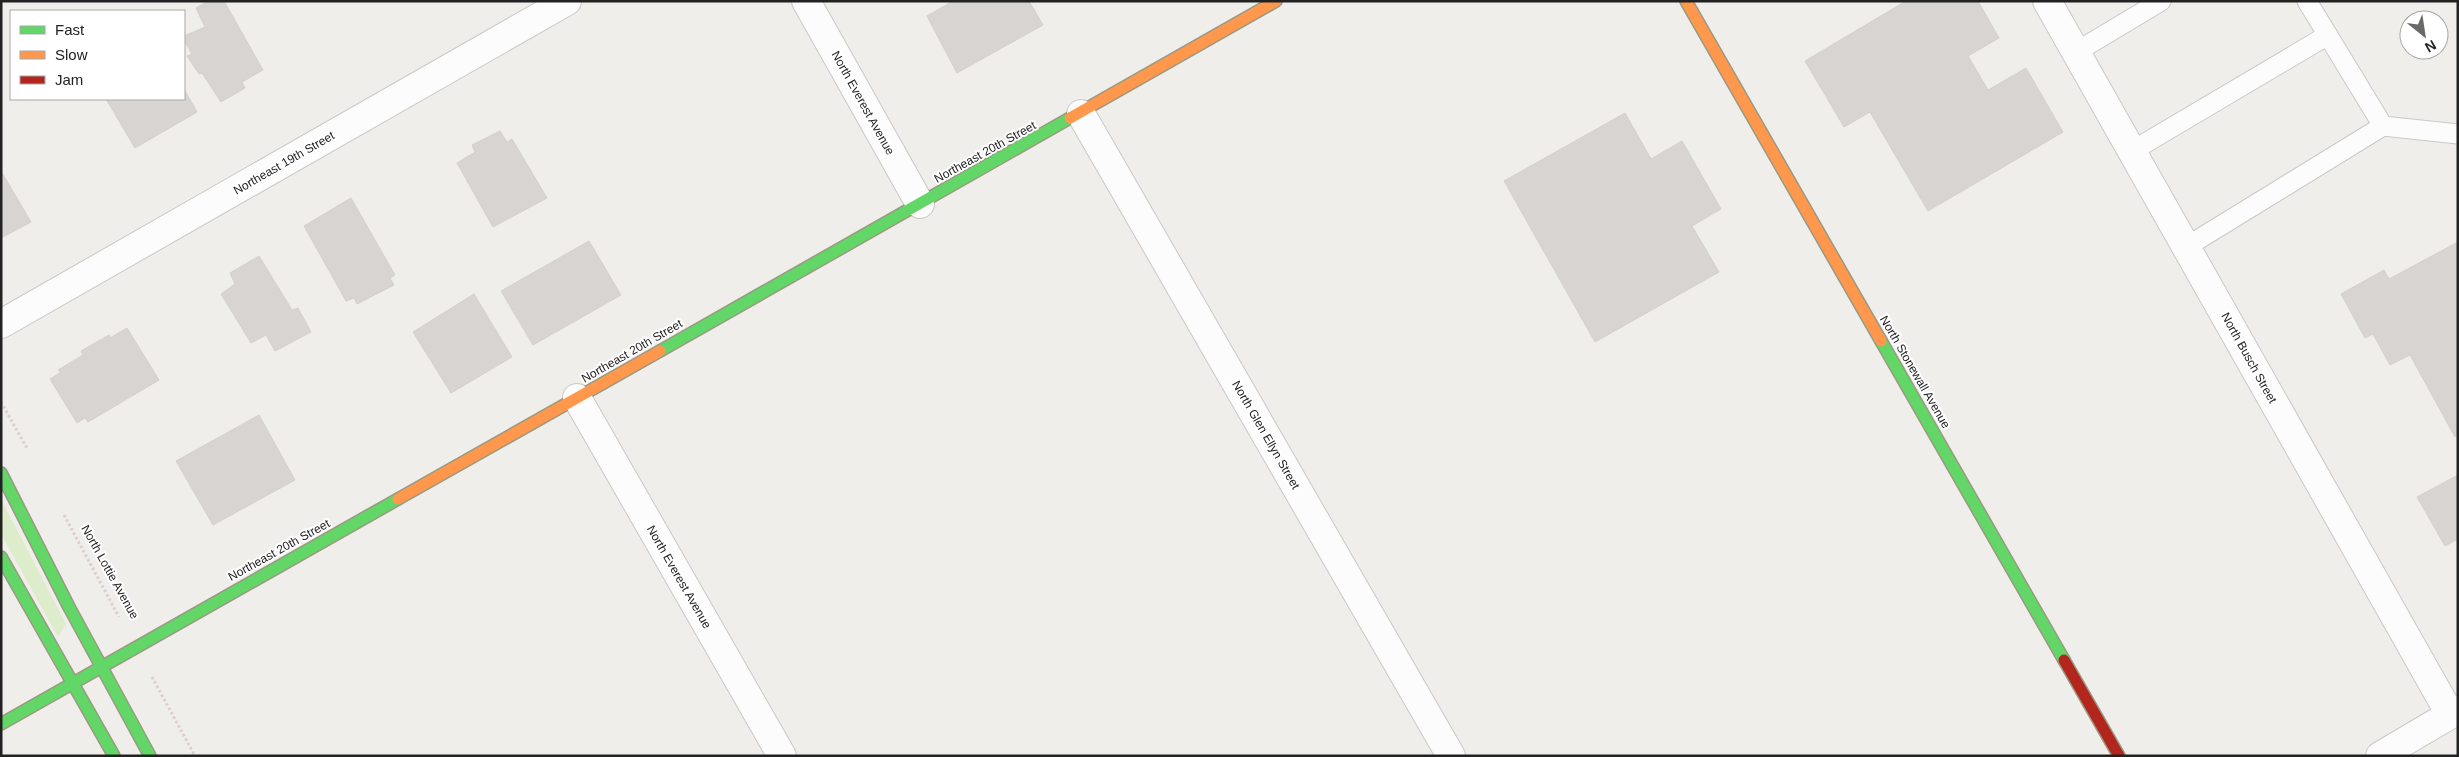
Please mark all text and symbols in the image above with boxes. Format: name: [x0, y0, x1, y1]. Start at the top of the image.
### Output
legend: [10, 10, 185, 100]
north arrow: [2399, 10, 2449, 60]
text: Fast: [55, 21, 85, 38]
text: N: [2422, 37, 2439, 56]
text: Slow: [55, 46, 88, 63]
street label: North Everest Avenue: [829, 49, 898, 158]
text: Jam: [55, 71, 83, 88]
street label: Northeast 20th Street: [932, 118, 1039, 186]
street label: Northeast 19th Street: [231, 128, 337, 198]
street label: North Busch Street: [2218, 310, 2280, 406]
street label: North Stonewall Avenue: [1877, 313, 1953, 431]
street label: Northeast 20th Street: [579, 316, 685, 386]
street label: North Glen Ellyn Street: [1229, 378, 1303, 492]
street label: Northeast 20th Street: [226, 516, 333, 584]
street label: North Lottie Avenue: [78, 523, 142, 622]
street label: North Everest Avenue: [644, 523, 714, 631]

